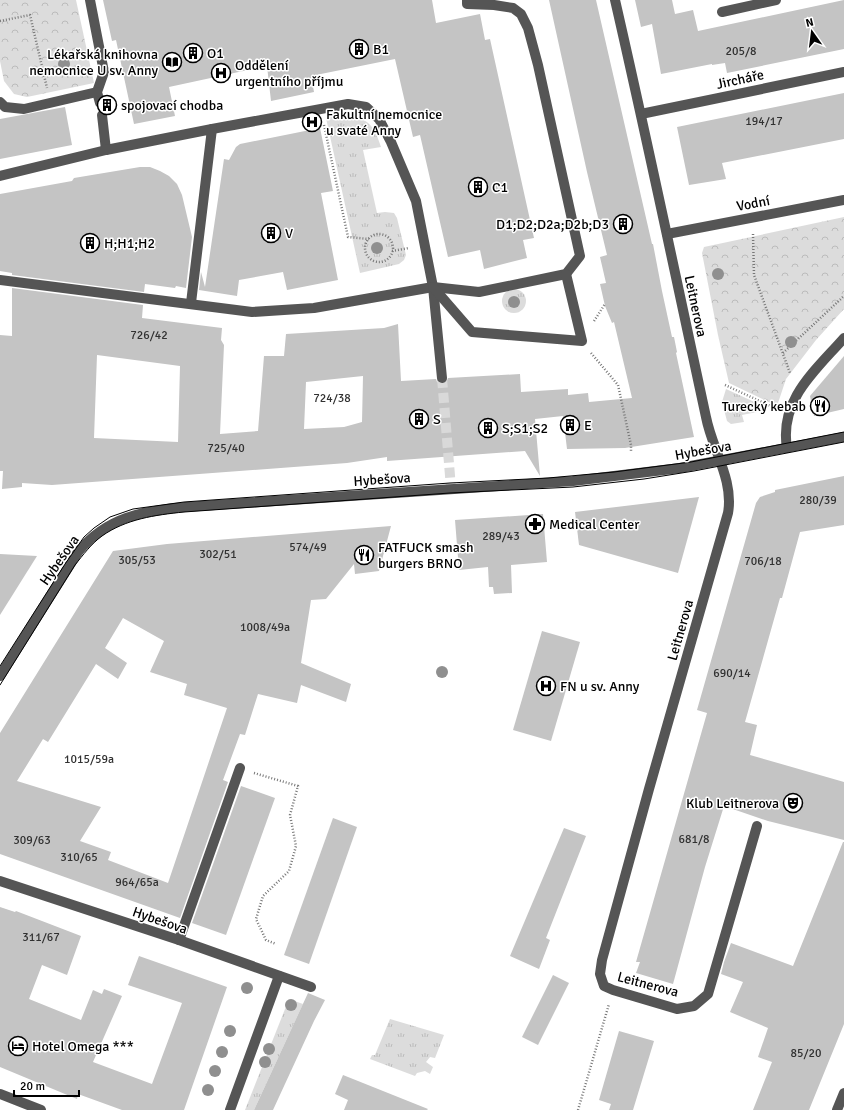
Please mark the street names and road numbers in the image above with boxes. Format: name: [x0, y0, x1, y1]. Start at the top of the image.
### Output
street label: Jircháře: [715, 66, 765, 93]
street label: Vodní: [735, 192, 771, 215]
street label: Leitnerova: [681, 274, 710, 339]
street label: Hybešova: [673, 437, 733, 464]
street label: Hybešova: [353, 469, 411, 490]
street label: Hybešova: [36, 532, 83, 589]
street label: Leitnerova: [664, 598, 697, 663]
street label: Hybešova: [130, 903, 190, 938]
street label: Leitnerova: [615, 968, 680, 1001]

